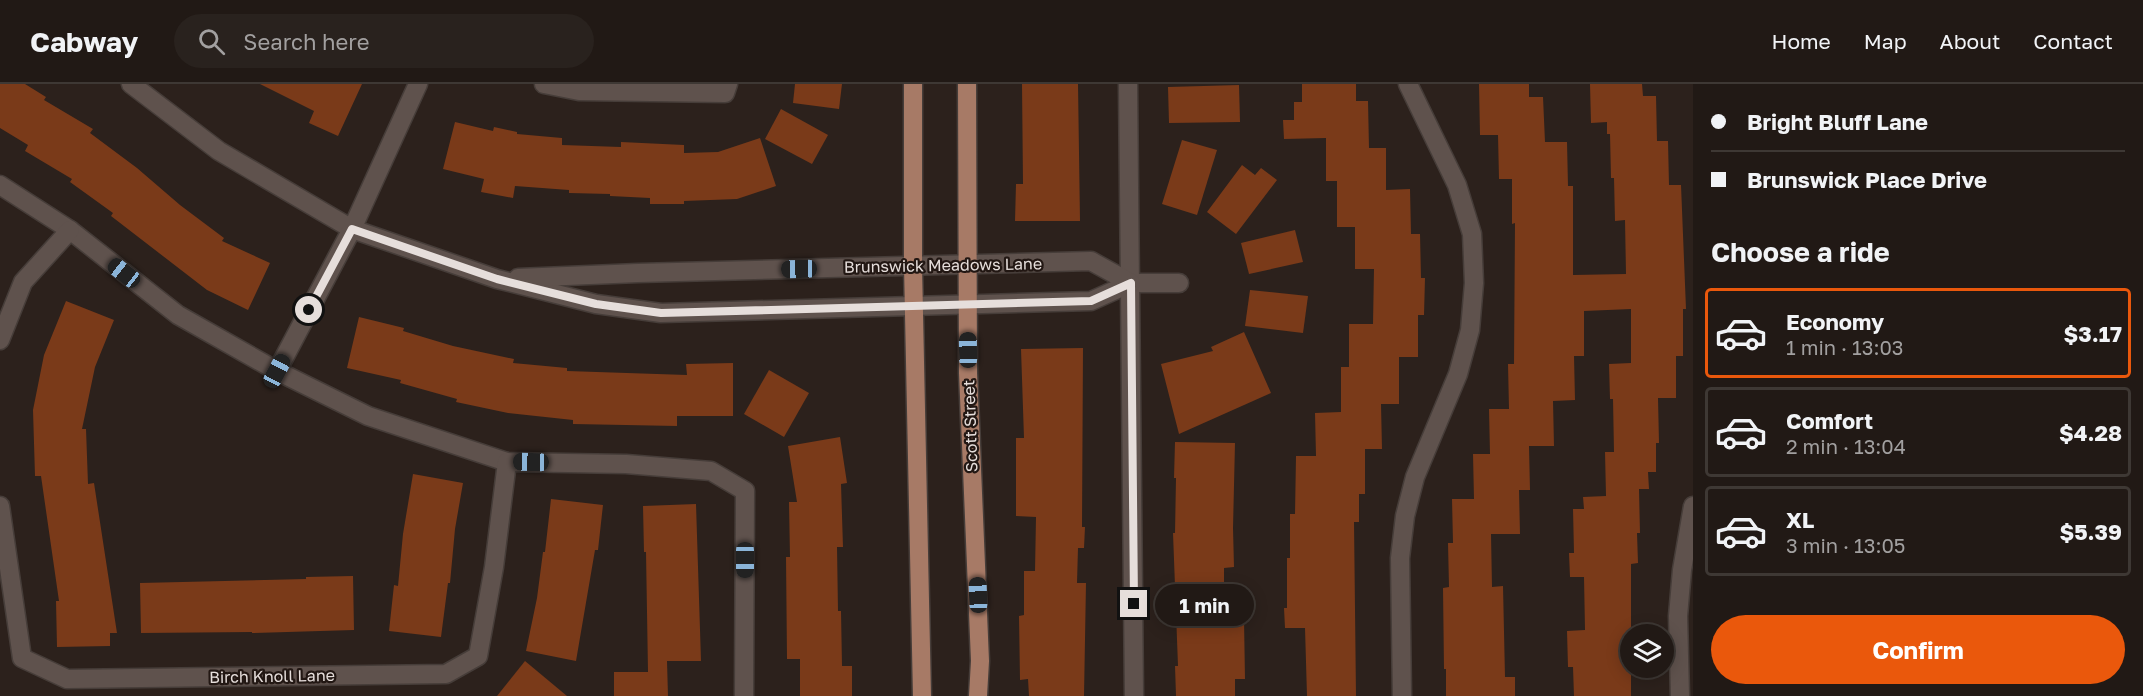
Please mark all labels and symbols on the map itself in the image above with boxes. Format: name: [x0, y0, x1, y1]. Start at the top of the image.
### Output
street label: Brunswick Meadows Lane: [844, 253, 1042, 277]
car: [104, 255, 144, 291]
car: [781, 260, 817, 278]
route start: [295, 296, 322, 323]
car: [959, 332, 977, 368]
car: [261, 351, 293, 391]
street label: Scott Street: [958, 379, 982, 473]
car: [513, 453, 549, 471]
car: [736, 542, 754, 578]
car: [968, 577, 988, 613]
callout: 1 min: [1155, 583, 1254, 625]
route end: [1120, 590, 1147, 617]
street label: Birch Knoll Lane: [209, 665, 335, 687]

